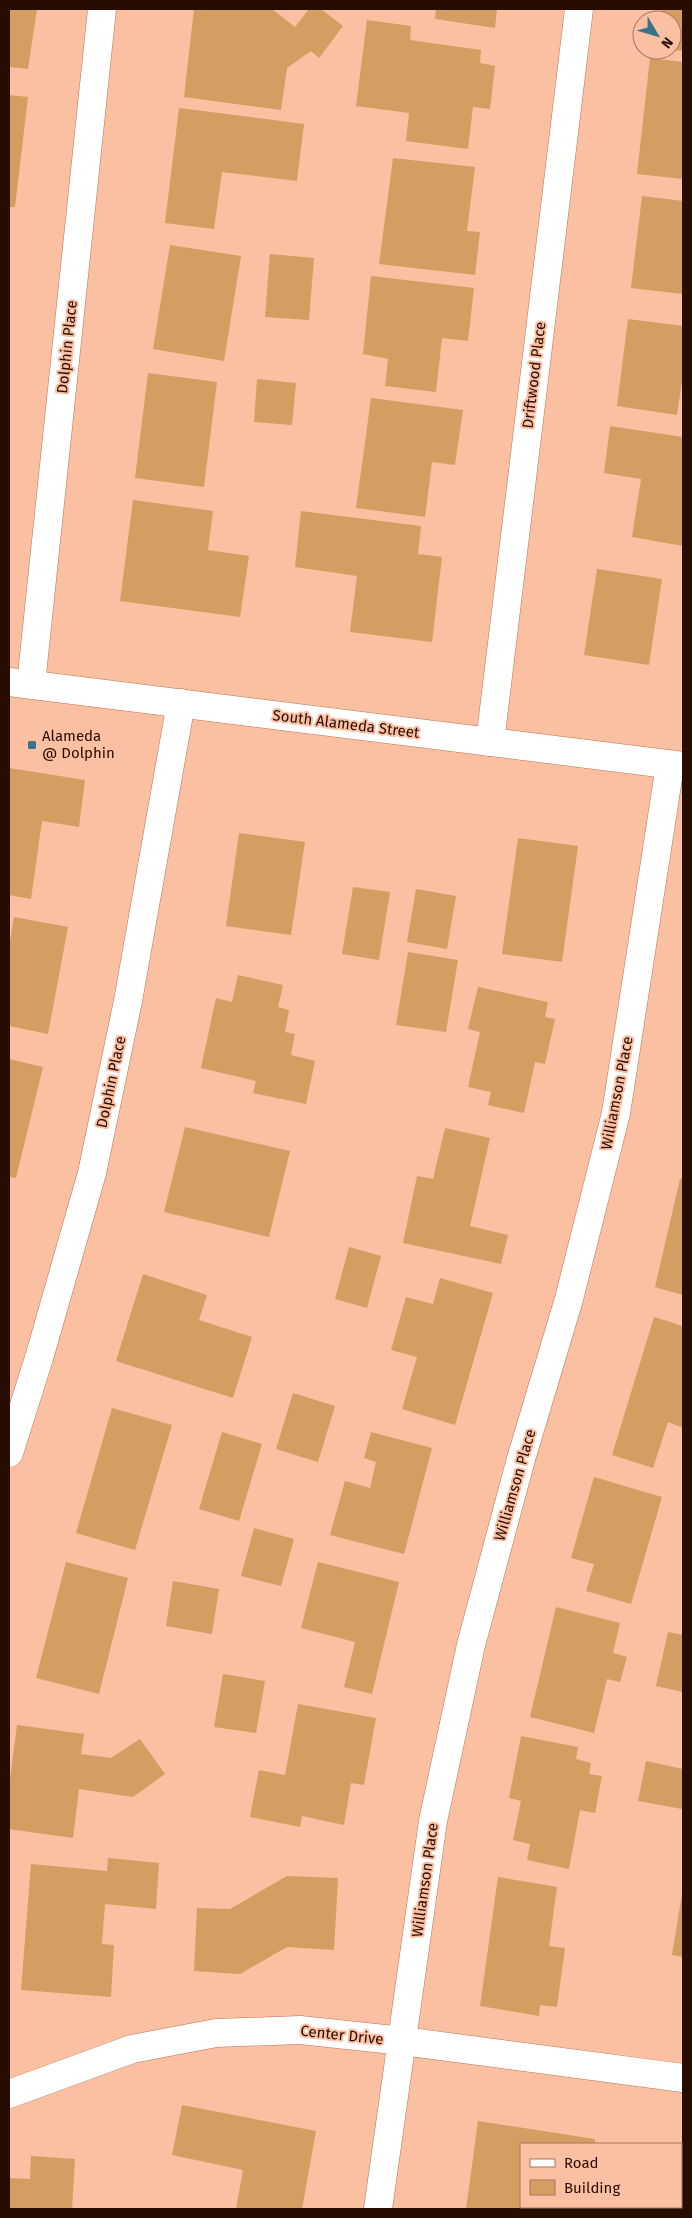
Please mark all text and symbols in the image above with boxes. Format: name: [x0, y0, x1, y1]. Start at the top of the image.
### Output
north arrow: [632, 10, 682, 60]
text: N: [657, 34, 676, 52]
street label: Dolphin Place: [53, 300, 81, 394]
street label: Driftwood Place: [519, 321, 549, 429]
street label: South Alameda Street: [272, 706, 421, 742]
place label: Alameda @ Dolphin: [42, 727, 115, 762]
marker: Alameda @ Dolphin: [26, 739, 38, 751]
street label: Dolphin Place: [92, 1034, 130, 1130]
street label: Williamson Place: [597, 1035, 637, 1151]
street label: Williamson Place: [490, 1427, 540, 1543]
street label: Williamson Place: [408, 1822, 442, 1938]
street label: Center Drive: [300, 2022, 384, 2048]
legend: [520, 2143, 682, 2208]
text: Road: [564, 2154, 599, 2172]
text: Building: [564, 2179, 620, 2197]

